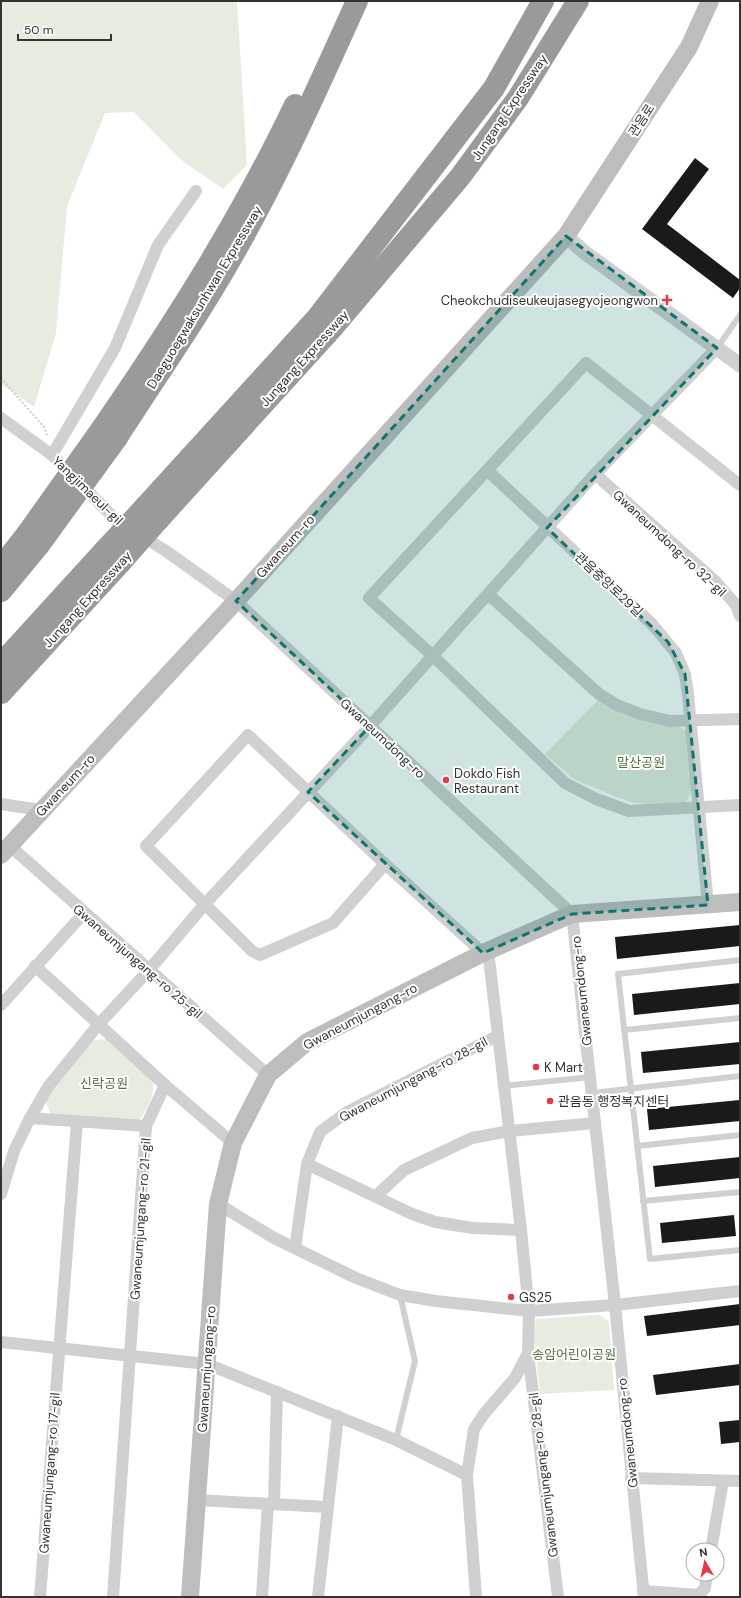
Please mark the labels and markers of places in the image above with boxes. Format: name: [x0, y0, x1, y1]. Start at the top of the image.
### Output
place label: Cheokchudiseukeujasegyojeongwon: [441, 292, 658, 309]
marker: Cheokchudiseukeujasegyojeongwon: [661, 294, 673, 306]
place label: Dokdo Fish Restaurant: [454, 765, 520, 797]
marker: Dokdo Fish Restaurant: [441, 775, 451, 785]
place label: K Mart: [544, 1059, 583, 1076]
marker: K Mart: [531, 1062, 541, 1072]
place label: 관음동 행정복지센터: [558, 1093, 669, 1110]
marker: 관음동 행정복지센터: [545, 1096, 555, 1106]
place label: GS25: [519, 1289, 552, 1306]
marker: GS25: [506, 1292, 516, 1302]

